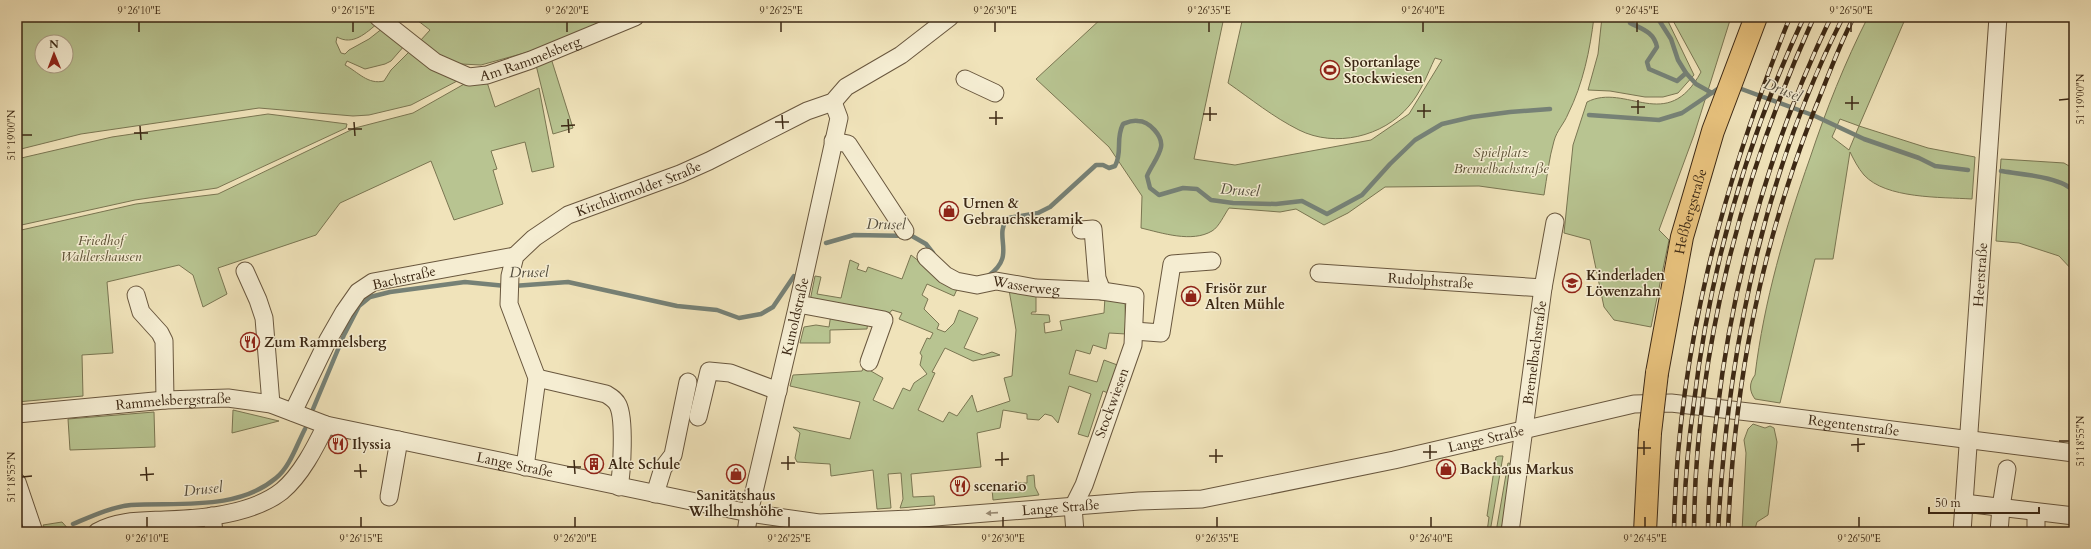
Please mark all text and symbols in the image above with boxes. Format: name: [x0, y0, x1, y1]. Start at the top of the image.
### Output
text: 9°26'10"E: [117, 4, 161, 18]
text: 9°26'15"E: [331, 4, 375, 18]
text: 9°26'20"E: [545, 4, 589, 18]
text: 9°26'25"E: [759, 4, 803, 18]
text: 9°26'30"E: [973, 4, 1017, 18]
text: 9°26'35"E: [1187, 4, 1231, 18]
text: 9°26'40"E: [1401, 4, 1445, 18]
text: 9°26'45"E: [1615, 4, 1659, 18]
text: 9°26'50"E: [1829, 4, 1873, 18]
street label: Am Rammelsberg: [479, 31, 584, 85]
north arrow: [34, 34, 74, 74]
text: N: [49, 37, 59, 52]
place label: Sportanlage Stockwiesen: [1344, 53, 1423, 88]
sports icon: Sportanlage Stockwiesen: [1319, 59, 1341, 81]
text: 51°19'00"N: [2074, 73, 2088, 124]
water label: Drusel: [1761, 74, 1806, 107]
text: 51°19'00"N: [5, 109, 19, 160]
park label: Spielplatz Bremelbachstraße: [1453, 143, 1549, 178]
street label: Kirchditmolder Straße: [573, 156, 704, 221]
street label: Heßbergstraße: [1670, 166, 1711, 256]
water label: Drusel: [1220, 179, 1261, 201]
place label: Urnen & Gebrauchskeramik: [963, 194, 1084, 229]
shop icon: Urnen & Gebrauchskeramik: [938, 200, 960, 222]
water label: Drusel: [866, 214, 907, 234]
park label: Friedhof Wahlershausen: [60, 231, 142, 266]
street label: Heerstraße: [1968, 242, 1992, 307]
street label: Bachstraße: [370, 261, 438, 295]
water label: Drusel: [509, 262, 550, 282]
place label: Kinderladen Löwenzahn: [1586, 266, 1665, 301]
street label: Rudolphstraße: [1387, 268, 1474, 293]
street label: Wasserweg: [990, 271, 1060, 299]
school or university icon: Kinderladen Löwenzahn: [1561, 272, 1583, 294]
street label: Kunoldstraße: [777, 276, 813, 358]
place label: Frisör zur Alten Mühle: [1205, 279, 1285, 314]
shop icon: Frisör zur Alten Mühle: [1180, 285, 1202, 307]
street label: Bremelbachstraße: [1518, 299, 1551, 406]
restaurant icon: Zum Rammelsberg: [239, 331, 261, 353]
place label: Zum Rammelsberg: [264, 333, 387, 352]
street label: Stockwiesen: [1091, 365, 1133, 441]
street label: Rammelsbergstraße: [115, 388, 233, 414]
street label: Regentenstraße: [1807, 410, 1901, 440]
text: 51°18'55"N: [2074, 415, 2088, 466]
street label: Lange Straße: [1446, 420, 1526, 457]
restaurant icon: Ilyssia: [327, 433, 349, 455]
place label: Ilyssia: [352, 435, 391, 454]
street label: Lange Straße: [475, 447, 555, 482]
text: 51°18'55"N: [5, 451, 19, 502]
building icon: Alte Schule: [583, 453, 605, 475]
place label: Alte Schule: [608, 455, 680, 474]
shop icon: Backhaus Markus: [1435, 458, 1457, 480]
place label: Backhaus Markus: [1460, 460, 1574, 479]
shop icon: Sanitätshaus Wilhelmshöhe: [725, 463, 747, 485]
restaurant icon: scenario: [949, 475, 971, 497]
water label: Drusel: [182, 477, 225, 501]
place label: scenario: [974, 477, 1026, 496]
place label: Sanitätshaus Wilhelmshöhe: [688, 486, 783, 521]
scale bar: [1929, 489, 2039, 515]
street label: Lange Straße: [1021, 495, 1100, 520]
text: 50 m: [1935, 495, 1962, 511]
one-way arrow: [986, 509, 998, 516]
text: 9°26'10"E: [125, 532, 169, 546]
text: 9°26'15"E: [339, 532, 383, 546]
text: 9°26'20"E: [553, 532, 597, 546]
text: 9°26'25"E: [767, 532, 811, 546]
text: 9°26'30"E: [981, 532, 1025, 546]
text: 9°26'35"E: [1195, 532, 1239, 546]
text: 9°26'40"E: [1409, 532, 1453, 546]
text: 9°26'45"E: [1623, 532, 1667, 546]
text: 9°26'50"E: [1837, 532, 1881, 546]

